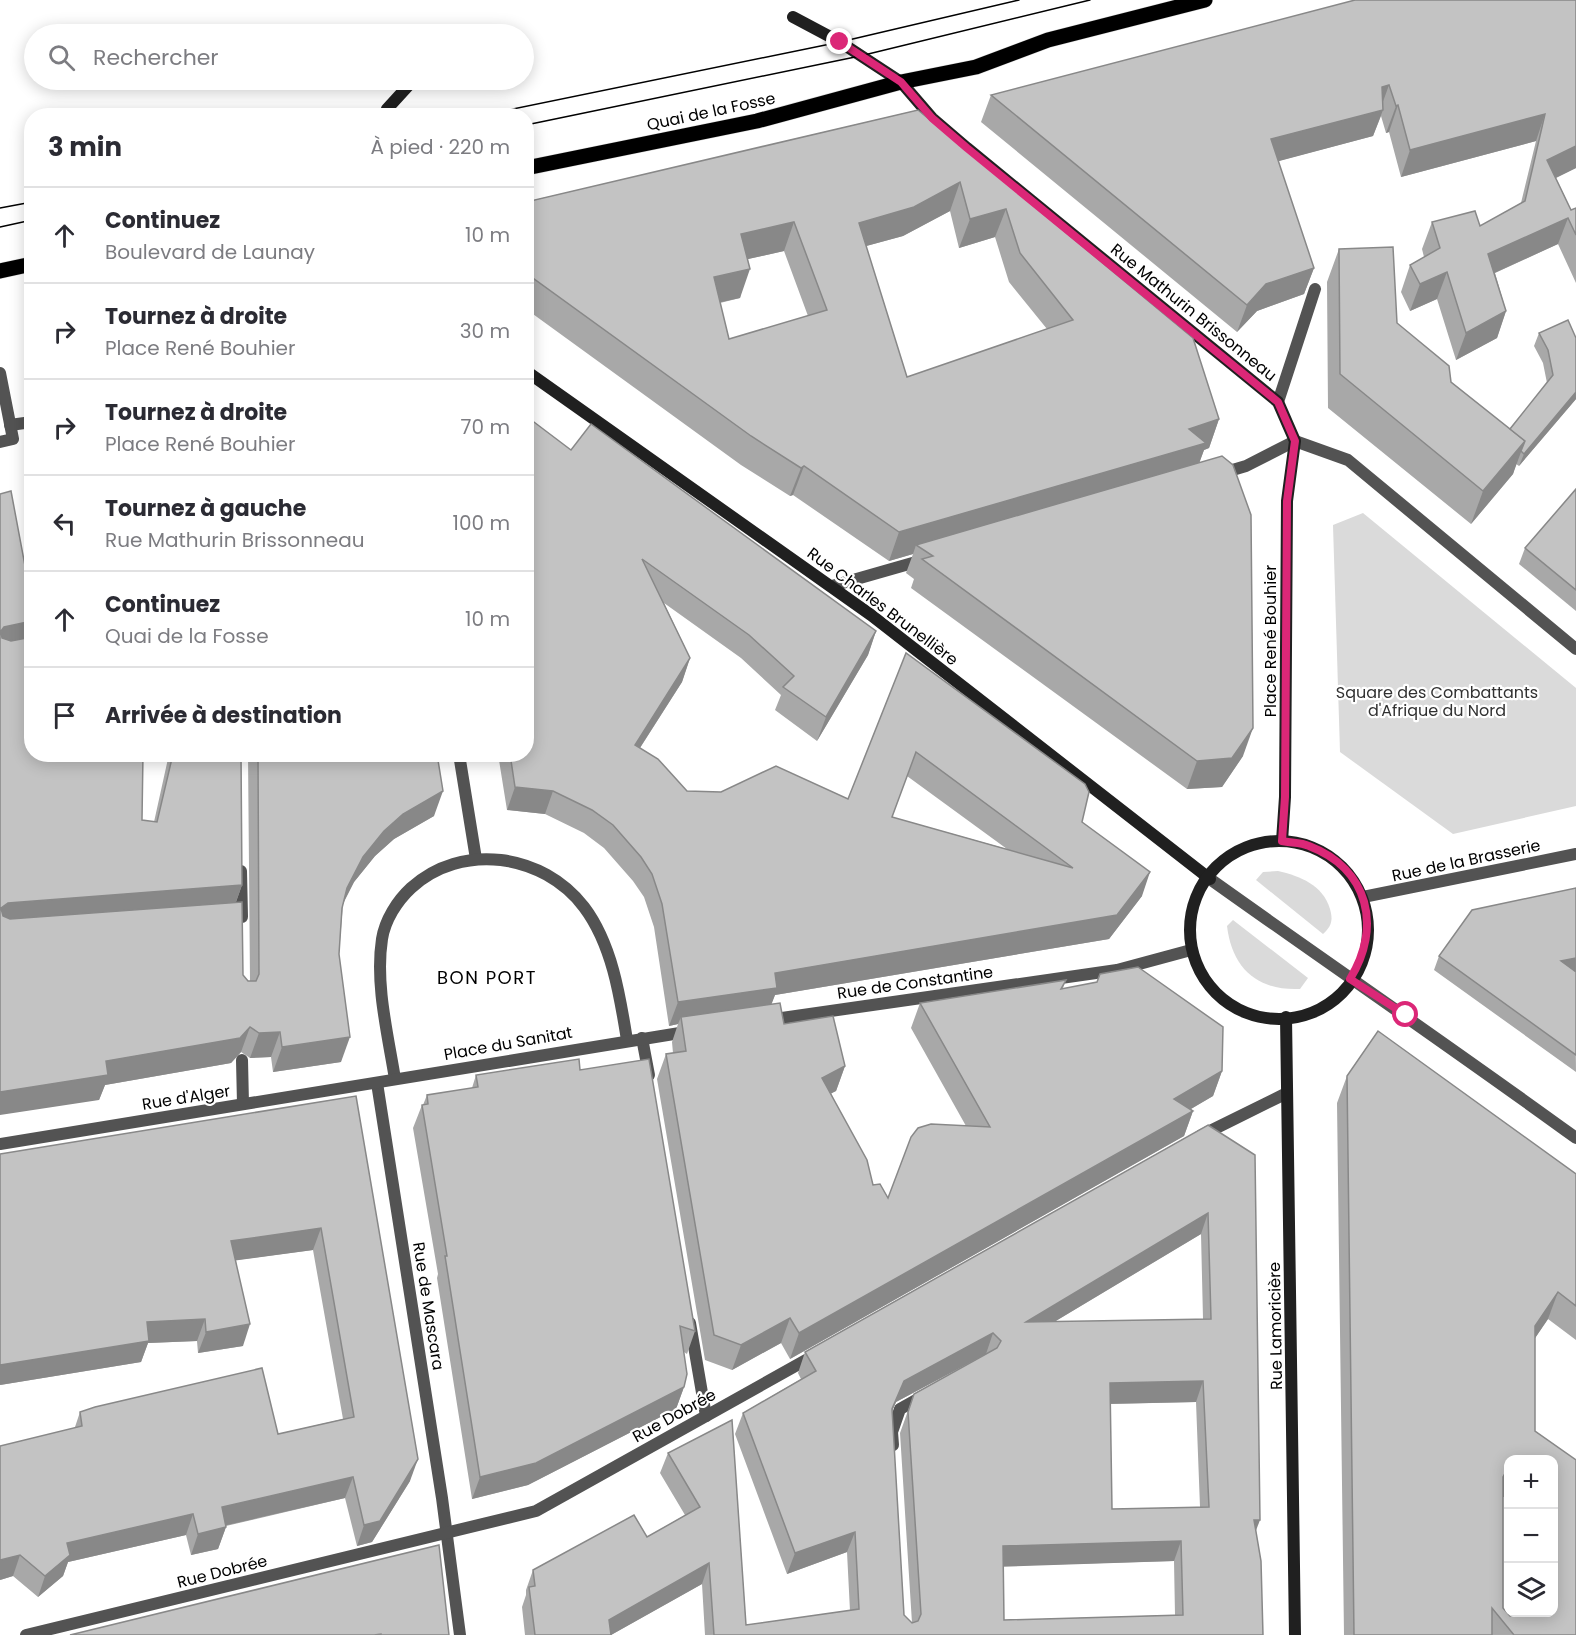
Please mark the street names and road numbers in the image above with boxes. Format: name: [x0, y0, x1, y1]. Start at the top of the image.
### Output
street label: Quai de la Fosse: [645, 87, 778, 136]
street label: Rue Mathurin Brissonneau: [1106, 238, 1282, 387]
street label: Rue Charles Brunellière: [802, 542, 963, 671]
street label: Place René Bouhier: [1259, 565, 1282, 717]
street label: Rue de la Brasserie: [1390, 834, 1543, 887]
street label: Rue de Constantine: [836, 960, 995, 1005]
street label: Place du Sanitat: [442, 1021, 574, 1066]
street label: Rue d'Alger: [140, 1079, 232, 1116]
street label: Rue de Mascara: [407, 1240, 450, 1372]
street label: Rue Lamoricière: [1263, 1262, 1288, 1390]
street label: Rue Dobrée: [628, 1383, 720, 1448]
street label: Rue Dobrée: [175, 1549, 270, 1594]

